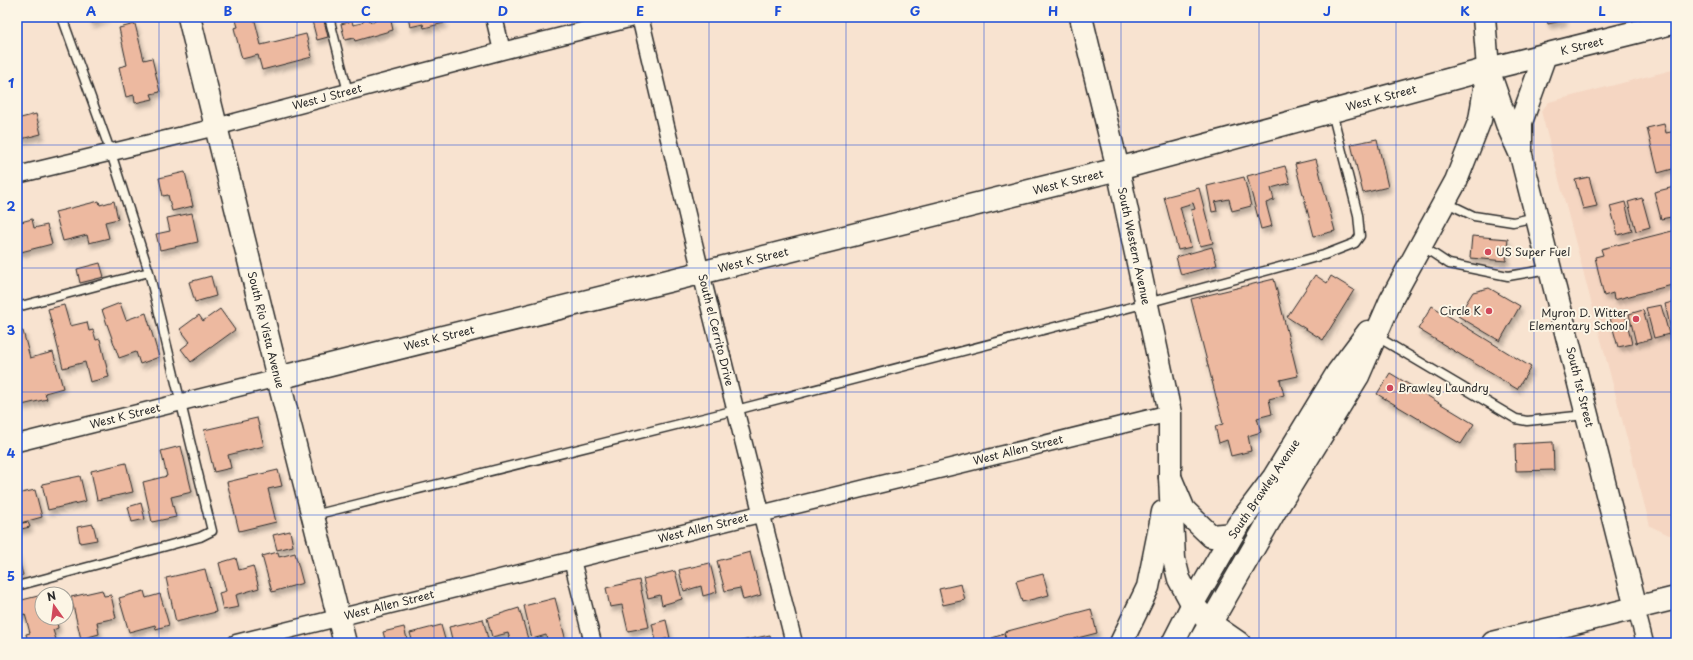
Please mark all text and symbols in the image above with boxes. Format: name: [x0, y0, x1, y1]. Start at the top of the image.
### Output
text: A: [86, 1, 96, 20]
text: B: [224, 1, 233, 20]
text: C: [361, 1, 371, 20]
text: D: [498, 1, 508, 20]
text: E: [636, 1, 644, 20]
text: F: [774, 1, 782, 20]
text: G: [910, 1, 920, 20]
text: H: [1048, 1, 1058, 20]
text: I: [1188, 1, 1192, 20]
text: J: [1323, 1, 1331, 20]
text: K: [1460, 1, 1470, 20]
text: L: [1598, 1, 1606, 20]
street label: K Street: [1559, 32, 1606, 59]
text: 1: [8, 73, 14, 92]
street label: West J Street: [290, 79, 364, 114]
street label: West K Street: [1344, 80, 1418, 115]
street label: West K Street: [1031, 164, 1106, 199]
street label: South Western Avenue: [1114, 186, 1155, 306]
text: 2: [6, 196, 16, 215]
street label: West K Street: [716, 242, 791, 277]
place label: US Super Fuel: [1496, 243, 1570, 260]
marker: US Super Fuel: [1483, 247, 1493, 257]
street label: South Rio Vista Avenue: [244, 270, 289, 390]
street label: South el Cerrito Drive: [694, 272, 739, 388]
place label: Circle K: [1440, 302, 1481, 319]
place label: Myron D. Witter Elementary School: [1529, 304, 1629, 334]
marker: Circle K: [1484, 306, 1494, 316]
marker: Myron D. Witter Elementary School: [1631, 314, 1641, 324]
text: 3: [7, 320, 16, 339]
street label: West K Street: [402, 320, 477, 355]
street label: South 1st Street: [1562, 345, 1599, 429]
place label: Brawley Laundry: [1398, 379, 1489, 396]
marker: Brawley Laundry: [1385, 383, 1395, 393]
street label: West K Street: [88, 398, 163, 433]
street label: West Allen Street: [971, 430, 1065, 469]
street label: South Brawley Avenue: [1224, 435, 1303, 542]
text: 4: [7, 443, 16, 462]
street label: West Allen Street: [656, 508, 750, 547]
text: 5: [7, 566, 15, 585]
street label: West Allen Street: [342, 585, 436, 624]
north arrow: [34, 586, 74, 626]
text: N: [45, 586, 58, 605]

